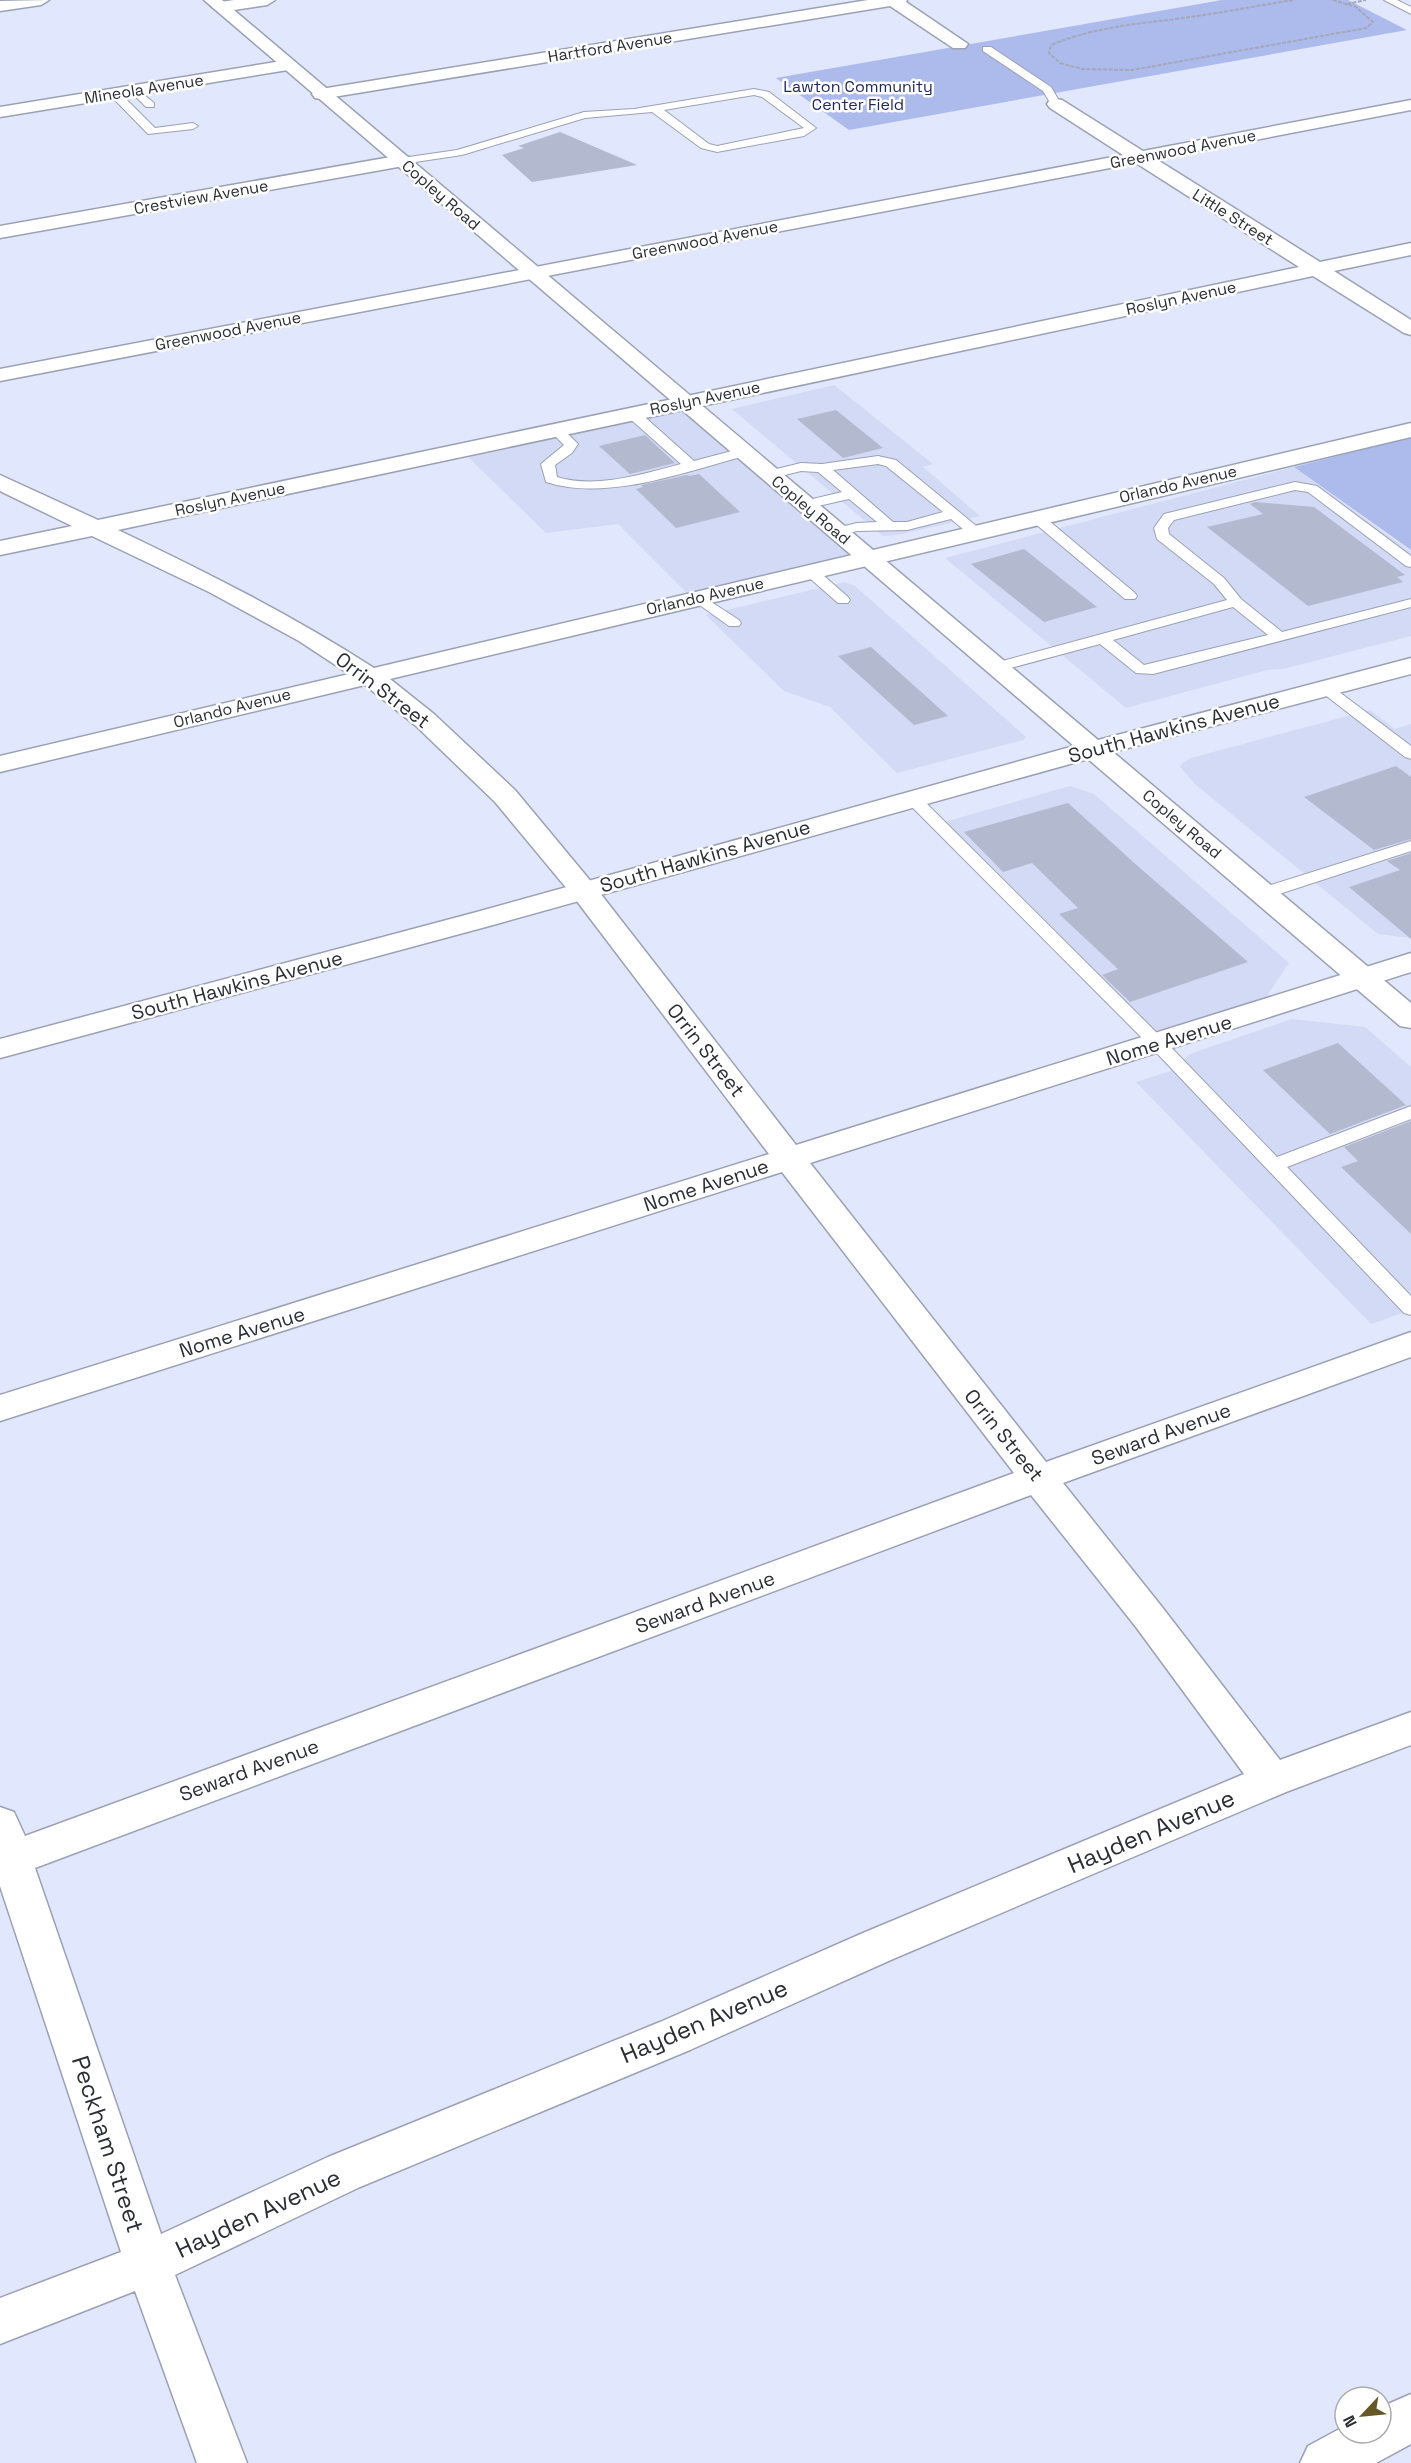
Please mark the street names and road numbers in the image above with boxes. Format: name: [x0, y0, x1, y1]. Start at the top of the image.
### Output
street label: Hartford Avenue: [546, 27, 674, 67]
street label: Mineola Avenue: [83, 69, 205, 109]
street label: Greenwood Avenue: [1108, 125, 1258, 173]
street label: Copley Road: [397, 155, 485, 235]
street label: Crestview Avenue: [132, 175, 270, 219]
street label: Little Street: [1189, 184, 1277, 250]
street label: Greenwood Avenue: [630, 216, 780, 264]
street label: Roslyn Avenue: [1124, 276, 1238, 320]
street label: Greenwood Avenue: [153, 307, 303, 355]
street label: Roslyn Avenue: [648, 376, 762, 420]
street label: Orlando Avenue: [1117, 460, 1239, 508]
street label: Copley Road: [767, 471, 855, 549]
street label: Roslyn Avenue: [173, 477, 287, 521]
street label: Orlando Avenue: [644, 572, 766, 620]
street label: Orrin Street: [331, 646, 435, 734]
street label: Orlando Avenue: [171, 683, 293, 733]
street label: South Hawkins Avenue: [1065, 687, 1283, 769]
street label: Copley Road: [1138, 785, 1226, 863]
street label: South Hawkins Avenue: [597, 813, 813, 899]
street label: South Hawkins Avenue: [128, 944, 346, 1026]
street label: Orrin Street: [661, 998, 751, 1102]
street label: Nome Avenue: [1103, 1009, 1235, 1071]
street label: Nome Avenue: [640, 1153, 772, 1217]
street label: Nome Avenue: [176, 1301, 308, 1363]
street label: Orrin Street: [959, 1383, 1049, 1487]
street label: Seward Avenue: [1088, 1397, 1234, 1471]
street label: Seward Avenue: [632, 1565, 778, 1639]
street label: Seward Avenue: [176, 1733, 322, 1807]
street label: Hayden Avenue: [1063, 1782, 1239, 1880]
street label: Hayden Avenue: [616, 1972, 792, 2070]
street label: Peckham Street: [65, 2052, 151, 2236]
street label: Hayden Avenue: [170, 2161, 346, 2265]

